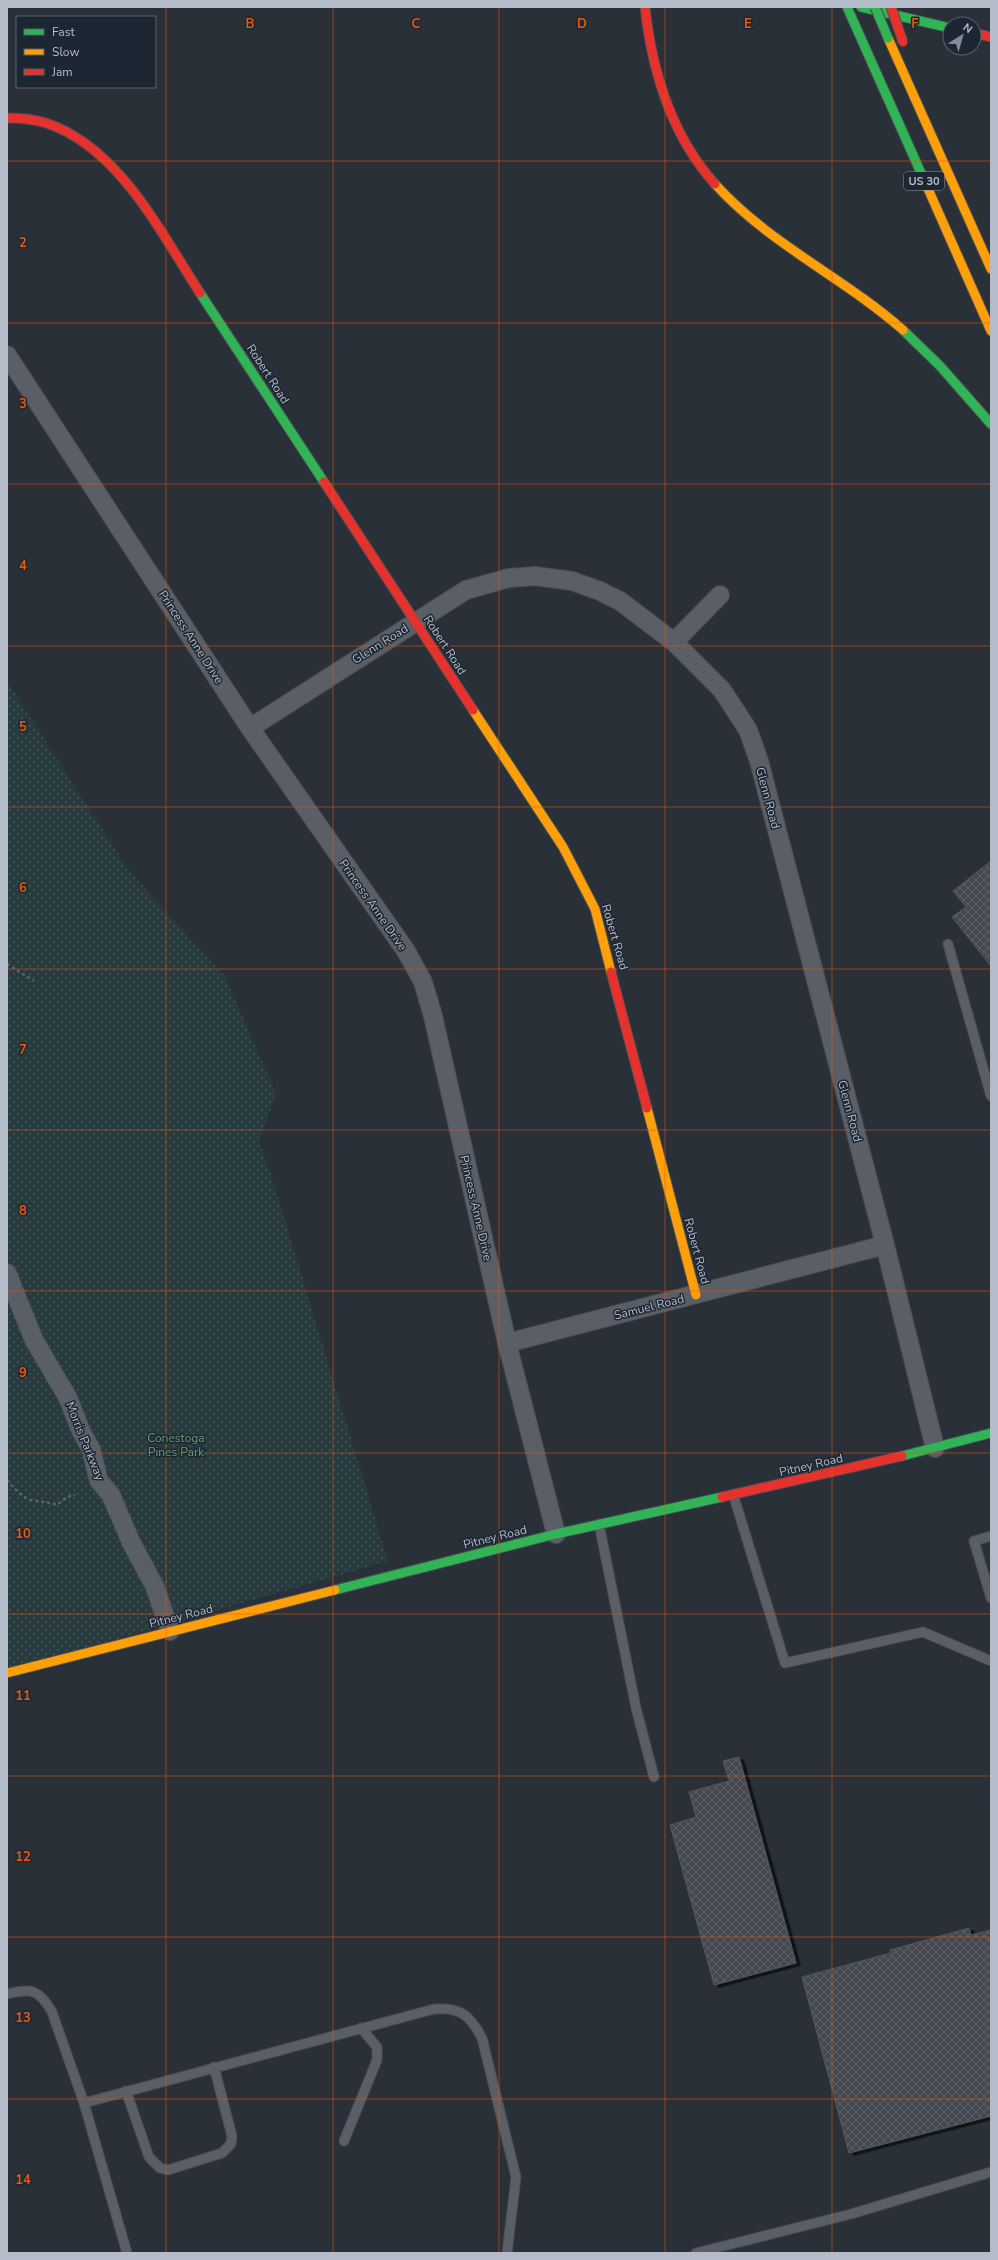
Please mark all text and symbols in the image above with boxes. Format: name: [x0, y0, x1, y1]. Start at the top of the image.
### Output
text: B: [246, 15, 255, 33]
text: C: [412, 15, 421, 33]
text: D: [577, 15, 587, 33]
text: E: [744, 15, 752, 33]
text: F: [911, 15, 919, 33]
legend: [16, 16, 156, 88]
north arrow: [942, 16, 982, 56]
text: N: [960, 20, 976, 37]
text: Fast: [52, 24, 75, 40]
text: Slow: [52, 44, 80, 60]
text: Jam: [51, 64, 73, 80]
road number: US 30: [904, 172, 944, 190]
text: 2: [19, 234, 27, 252]
street label: Robert Road: [243, 341, 293, 407]
text: 3: [19, 395, 27, 413]
text: 4: [19, 557, 27, 575]
street label: Princess Anne Drive: [155, 587, 227, 687]
street label: Robert Road: [420, 612, 470, 678]
street label: Glenn Road: [349, 620, 411, 668]
text: 5: [19, 718, 27, 736]
street label: Glenn Road: [752, 765, 784, 831]
street label: Princess Anne Drive: [335, 856, 411, 954]
text: 6: [19, 879, 27, 897]
street label: Robert Road: [598, 902, 632, 972]
text: 7: [19, 1041, 27, 1059]
street label: Glenn Road: [834, 1078, 866, 1144]
street label: Princess Anne Drive: [456, 1154, 496, 1262]
text: 8: [19, 1202, 27, 1220]
street label: Robert Road: [681, 1216, 713, 1286]
street label: Samuel Road: [612, 1291, 686, 1323]
text: 9: [19, 1364, 27, 1382]
street label: Morris Parkway: [62, 1399, 108, 1483]
park label: Conestoga Pines Park: [147, 1430, 205, 1460]
street label: Pitney Road: [778, 1450, 844, 1480]
street label: Pitney Road: [462, 1521, 528, 1553]
text: 10: [15, 1525, 31, 1543]
street label: Pitney Road: [148, 1600, 214, 1632]
text: 11: [15, 1687, 31, 1705]
text: 12: [15, 1848, 31, 1866]
text: 13: [15, 2009, 31, 2027]
text: 14: [15, 2171, 31, 2189]

